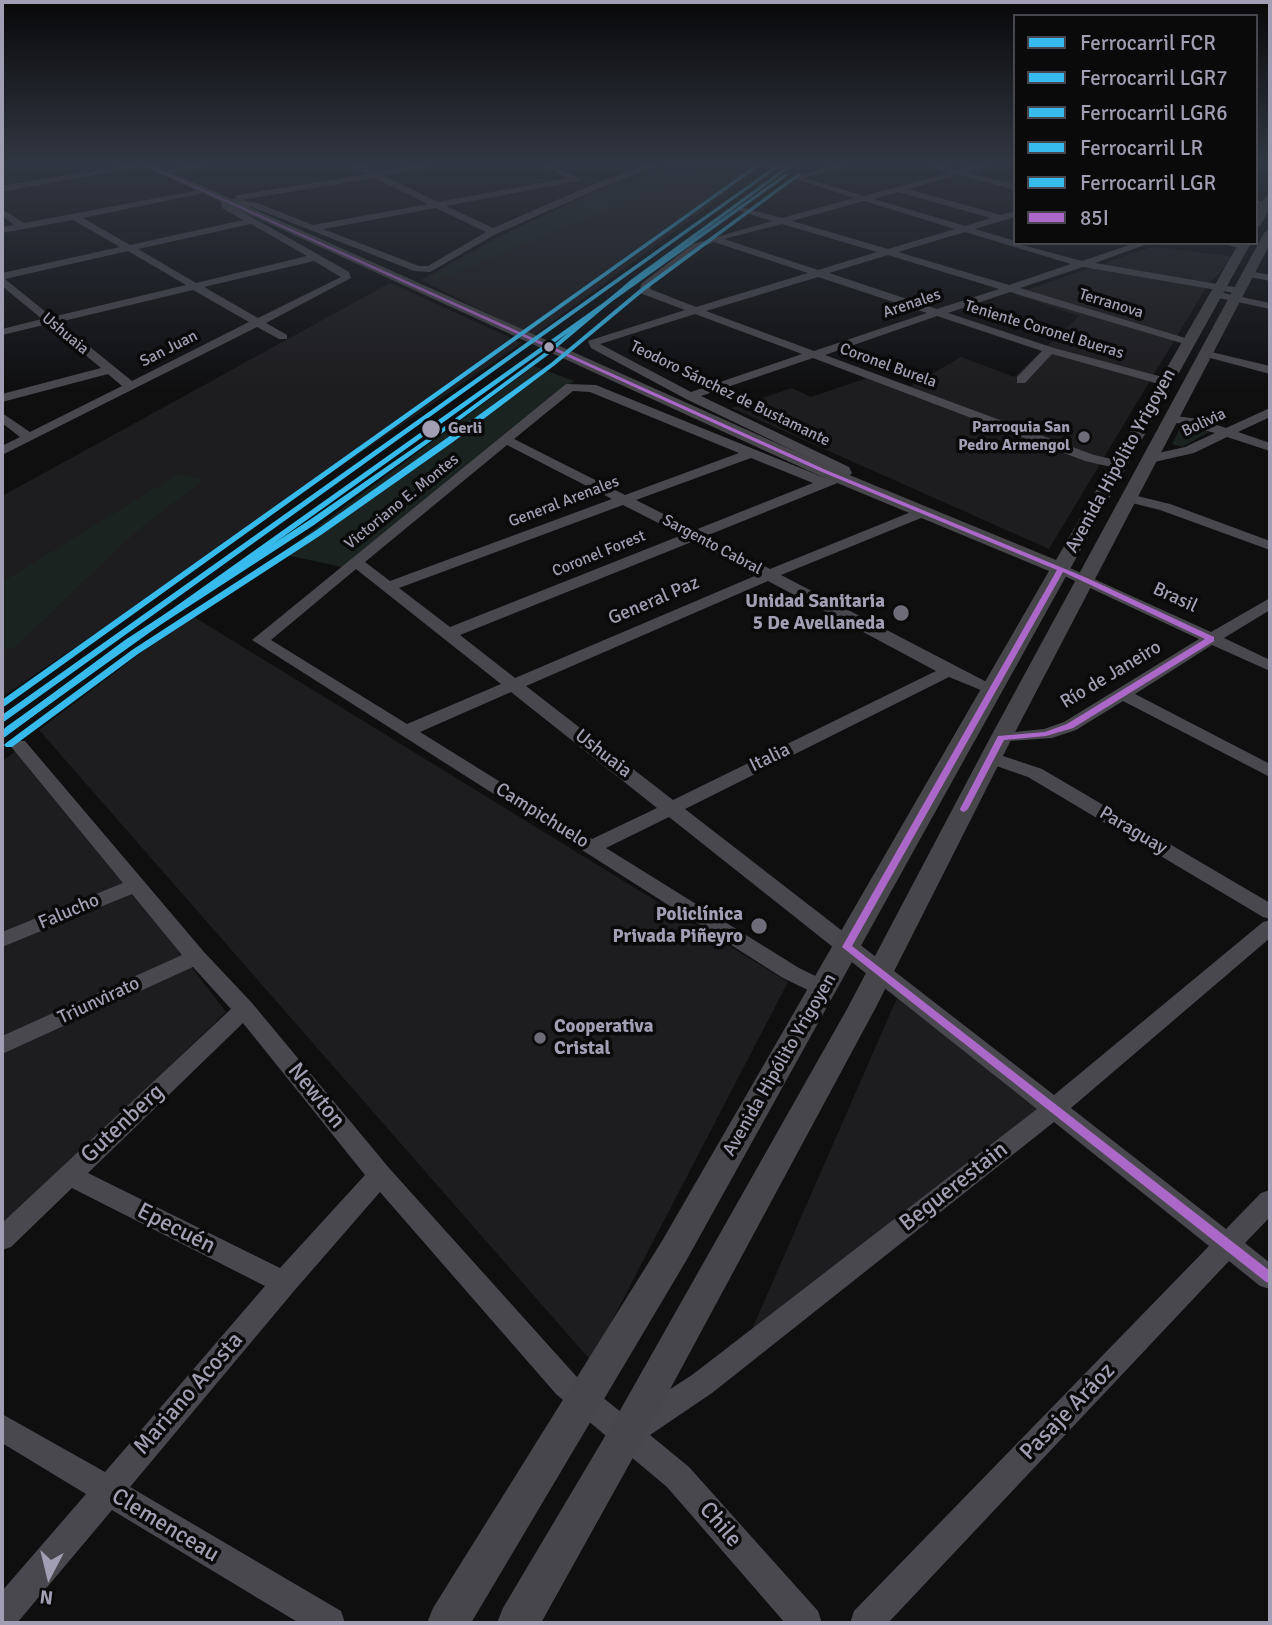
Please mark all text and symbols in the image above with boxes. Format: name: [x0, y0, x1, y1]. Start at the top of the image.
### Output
legend: [1013, 14, 1258, 245]
text: Ferrocarril FCR: [1080, 30, 1216, 56]
text: Ferrocarril LGR7: [1080, 65, 1228, 91]
text: Ferrocarril LGR6: [1080, 100, 1228, 126]
text: Ferrocarril LR: [1080, 135, 1203, 161]
text: Ferrocarril LGR: [1080, 170, 1216, 196]
text: 85I: [1080, 205, 1109, 231]
street label: Arenales: [881, 285, 943, 323]
street label: Terranova: [1076, 285, 1146, 323]
street label: Teniente Coronel Bueras: [962, 297, 1126, 363]
street label: Ushuaia: [38, 309, 92, 359]
street label: San Juan: [137, 326, 201, 372]
street label: Teodoro Sánchez de Bustamante: [627, 337, 833, 451]
unlabelled marker: [542, 340, 556, 354]
street label: Coronel Burela: [837, 340, 939, 392]
street label: Avenida Hipólito Yrigoyen: [1061, 365, 1181, 557]
street label: Bolivia: [1179, 405, 1229, 441]
marker: Gerli: [420, 418, 442, 440]
place label: Parroquia San Pedro Armengol: [958, 418, 1070, 456]
place label: Gerli: [448, 419, 482, 439]
marker: Parroquia San Pedro Armengol: [1076, 429, 1092, 445]
street label: Victoriano E. Montes: [341, 450, 463, 554]
street label: General Arenales: [506, 472, 622, 532]
street label: Sargento Cabral: [659, 511, 765, 579]
street label: Coronel Forest: [549, 527, 649, 581]
street label: General Paz: [605, 572, 703, 630]
street label: Brasil: [1149, 578, 1201, 618]
place label: Unidad Sanitaria 5 De Avellaneda: [745, 591, 885, 635]
marker: Unidad Sanitaria 5 De Avellaneda: [891, 603, 911, 623]
street label: Río de Janeiro: [1056, 636, 1166, 714]
street label: Ushuaia: [570, 725, 636, 783]
street label: Italia: [746, 739, 794, 777]
street label: Campichuelo: [491, 778, 593, 854]
street label: Paraguay: [1095, 802, 1171, 860]
street label: Falucho: [35, 889, 103, 935]
place label: Policlínica Privada Piñeyro: [613, 904, 743, 948]
marker: Policlínica Privada Piñeyro: [749, 916, 769, 936]
street label: Avenida Hipólito Yrigoyen: [718, 970, 842, 1160]
street label: Triunvirato: [54, 972, 144, 1030]
place label: Cooperativa Cristal: [554, 1016, 653, 1060]
marker: Cooperativa Cristal: [532, 1030, 548, 1046]
street label: Newton: [281, 1058, 351, 1134]
street label: Gutenberg: [76, 1079, 170, 1169]
street label: Beguerestain: [894, 1136, 1014, 1238]
street label: Epecuén: [132, 1198, 220, 1260]
street label: Mariano Acosta: [128, 1327, 250, 1461]
street label: Pasaje Aráoz: [1015, 1358, 1121, 1466]
street label: Clemenceau: [106, 1483, 224, 1569]
street label: Chile: [693, 1497, 747, 1553]
north arrow: [14, 1541, 84, 1611]
text: N: [38, 1584, 54, 1610]

